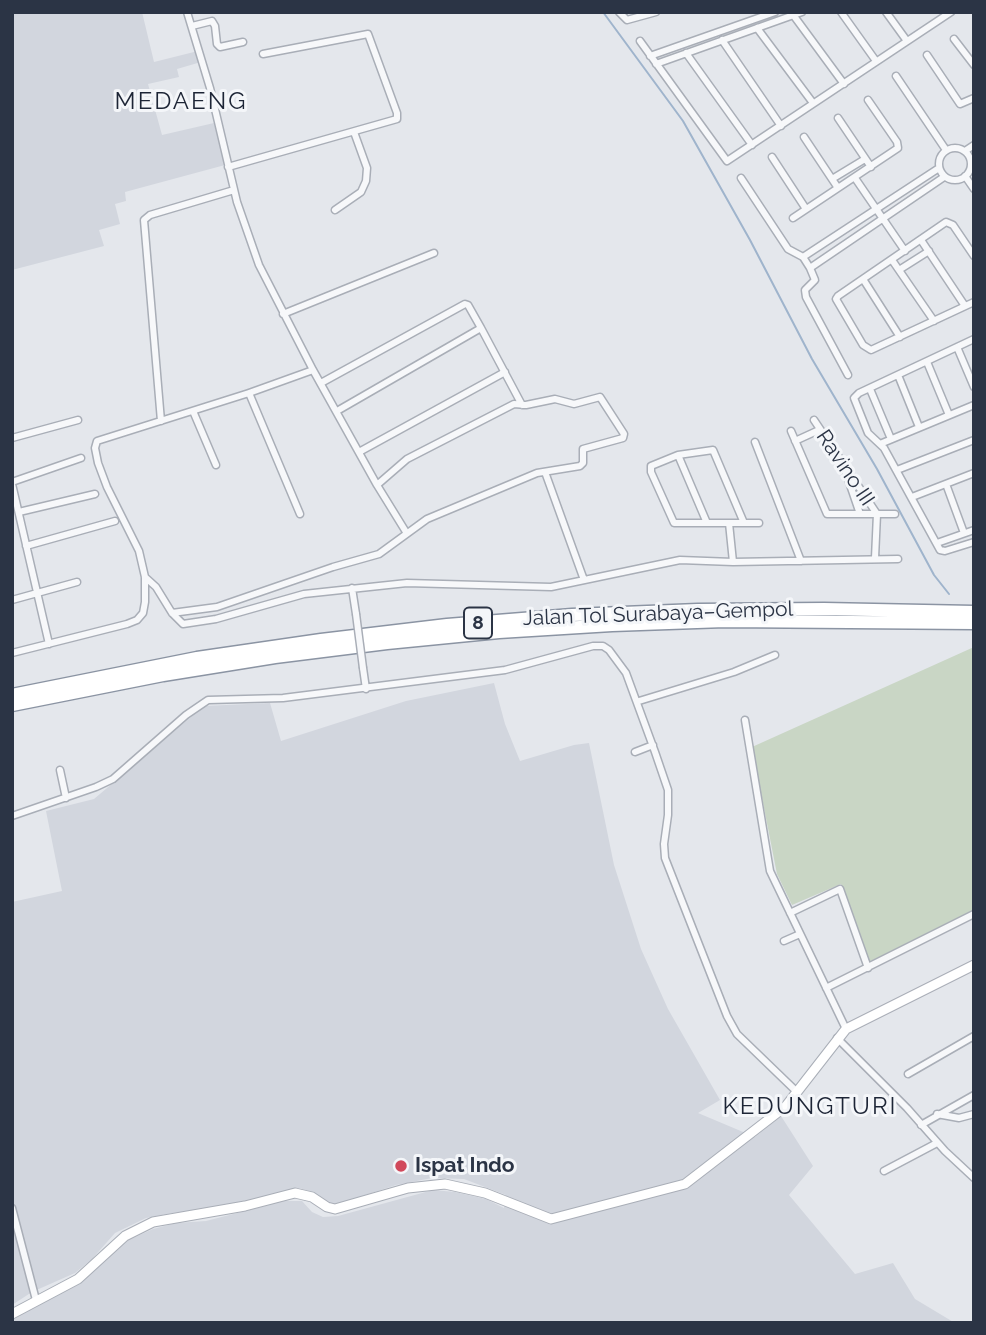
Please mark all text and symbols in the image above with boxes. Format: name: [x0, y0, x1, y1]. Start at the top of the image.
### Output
district label: MEDAENG: [115, 88, 247, 116]
street label: Ravino III: [810, 425, 880, 511]
street label: Jalan Tol Surabaya–Gempol: [522, 597, 794, 631]
road number: 8: [464, 608, 492, 638]
district label: KEDUNGTURI: [724, 1093, 896, 1121]
place label: Ispat Indo: [415, 1153, 515, 1179]
marker: Ispat Indo: [393, 1158, 409, 1174]

